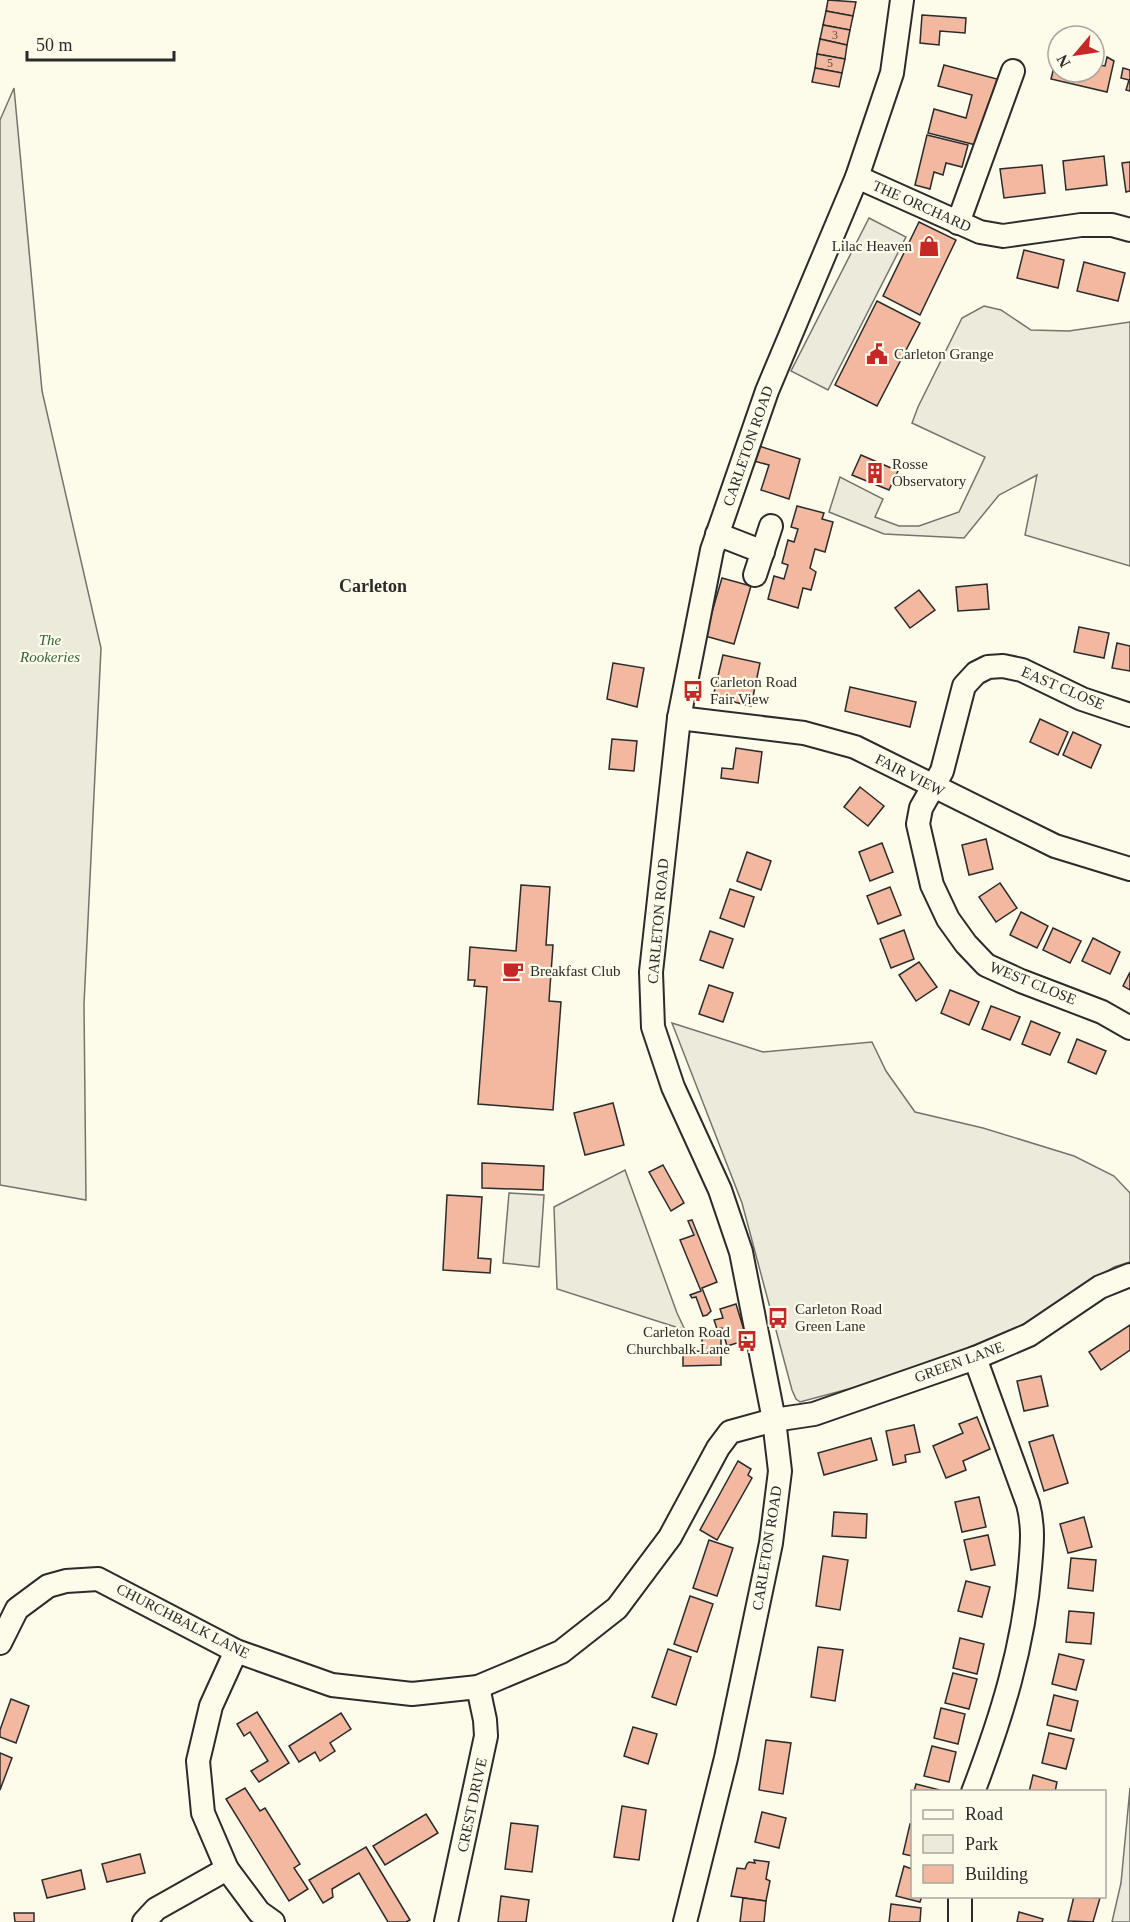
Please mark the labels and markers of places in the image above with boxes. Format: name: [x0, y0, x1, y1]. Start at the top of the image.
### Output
shop icon: Lilac Heaven: [917, 234, 941, 258]
place label: Lilac Heaven: [832, 238, 912, 254]
public building icon: Carleton Grange: [865, 342, 889, 366]
place label: Carleton Grange: [894, 346, 994, 362]
place label: Rosse Observatory: [892, 456, 967, 489]
building icon: Rosse Observatory: [863, 461, 887, 485]
place label: Carleton Road Fair View: [710, 674, 798, 707]
bus stop icon: Carleton Road Fair View: [681, 679, 705, 703]
cafe icon: Breakfast Club: [501, 959, 525, 983]
place label: Breakfast Club: [530, 963, 620, 979]
place label: Carleton Road Green Lane: [795, 1301, 883, 1334]
bus stop icon: Carleton Road Green Lane: [766, 1306, 790, 1330]
place label: Carleton Road Churchbalk Lane: [626, 1324, 730, 1357]
bus stop icon: Carleton Road Churchbalk Lane: [735, 1329, 759, 1353]

